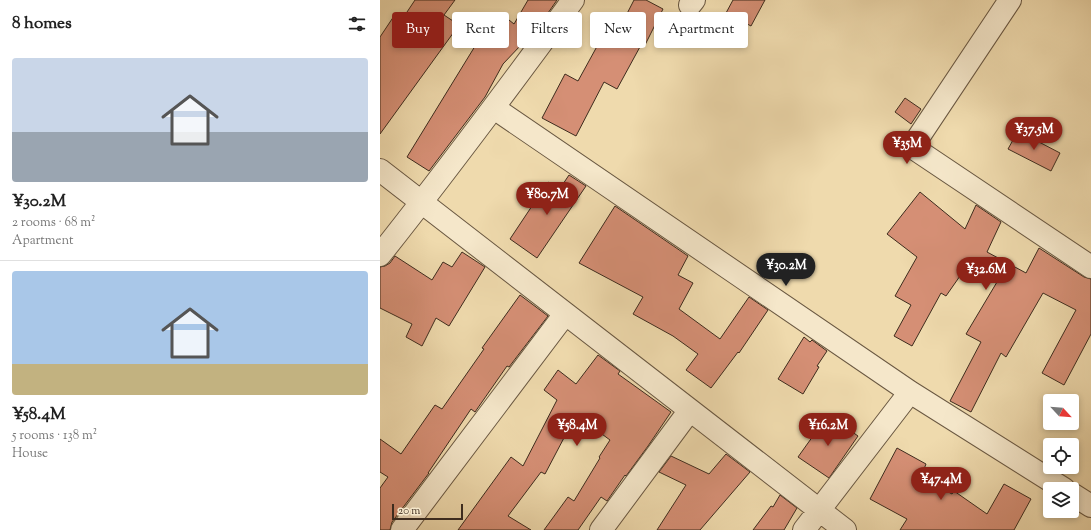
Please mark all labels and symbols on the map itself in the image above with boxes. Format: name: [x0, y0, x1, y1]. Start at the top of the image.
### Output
pin: ¥37.5M: [1001, 117, 1067, 151]
pin: ¥35M: [883, 131, 931, 165]
pin: ¥80.7M: [514, 182, 580, 216]
pin: ¥30.2M: [753, 253, 819, 287]
pin: ¥32.6M: [953, 257, 1019, 291]
north arrow: [1043, 394, 1079, 430]
pin: ¥58.4M: [544, 413, 610, 447]
pin: ¥16.2M: [795, 413, 861, 447]
pin: ¥47.4M: [908, 467, 974, 501]
scale bar: [392, 502, 463, 521]

